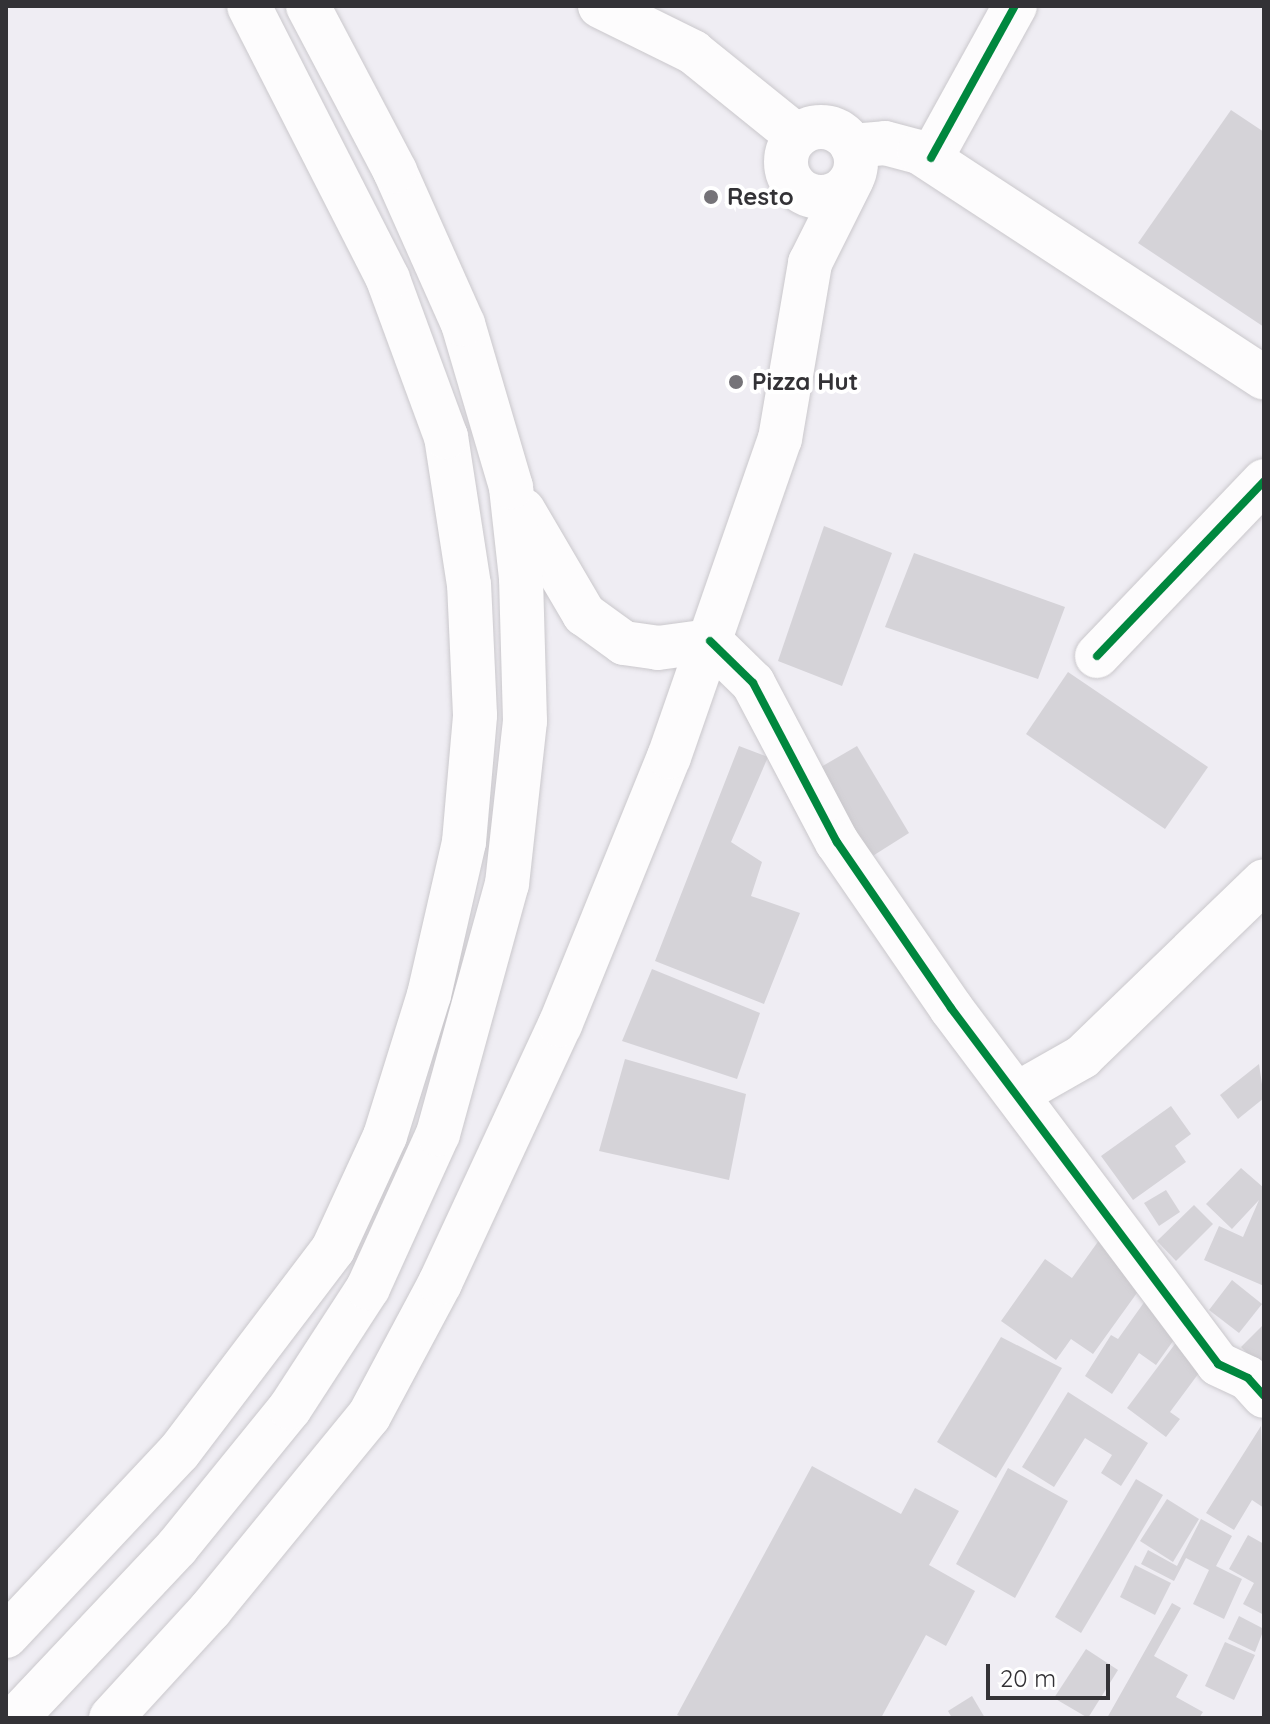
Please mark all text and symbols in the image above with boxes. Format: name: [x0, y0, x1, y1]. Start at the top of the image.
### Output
place label: Resto: [727, 183, 794, 211]
marker: Resto: [702, 188, 720, 206]
place label: Pizza Hut: [752, 368, 858, 396]
marker: Pizza Hut: [727, 373, 745, 391]
scale bar: [990, 1648, 1114, 1698]
text: 20 m: [1000, 1663, 1056, 1693]

